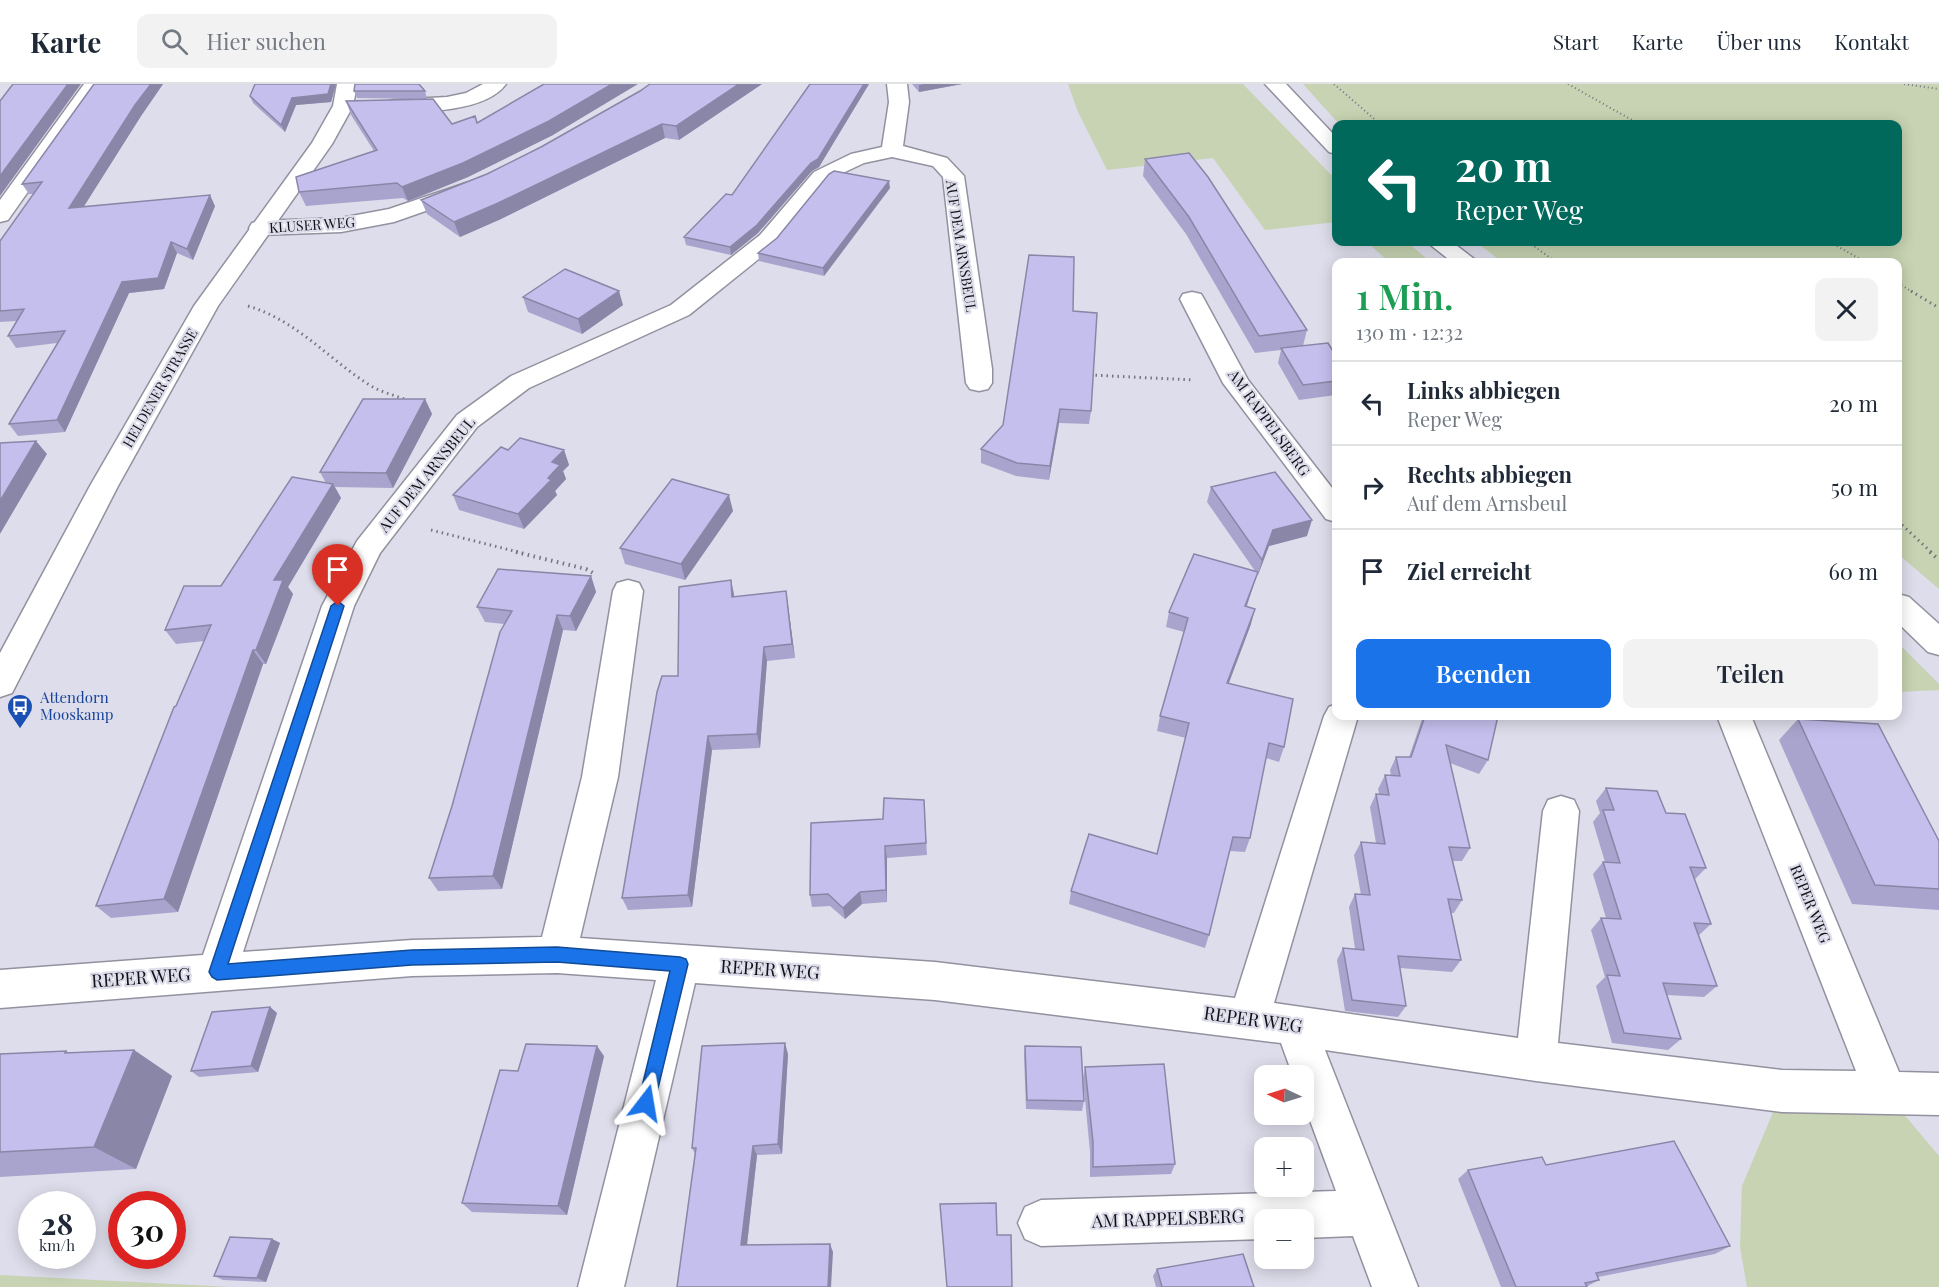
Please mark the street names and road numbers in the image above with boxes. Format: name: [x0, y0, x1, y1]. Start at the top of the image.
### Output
street label: AUF DEM ARNSBEUL: [942, 178, 981, 313]
street label: KLUSER WEG: [268, 212, 356, 237]
street label: HELDENER STRASSE: [118, 325, 201, 451]
street label: AM RAPPELSBERG: [1224, 364, 1316, 480]
street label: AUF DEM ARNSBEUL: [373, 412, 479, 537]
street label: REPER WEG: [1786, 861, 1836, 946]
street label: REPER WEG: [720, 954, 821, 984]
street label: REPER WEG: [91, 962, 192, 992]
street label: REPER WEG: [1202, 1000, 1304, 1038]
street label: AM RAPPELSBERG: [1090, 1203, 1245, 1233]

